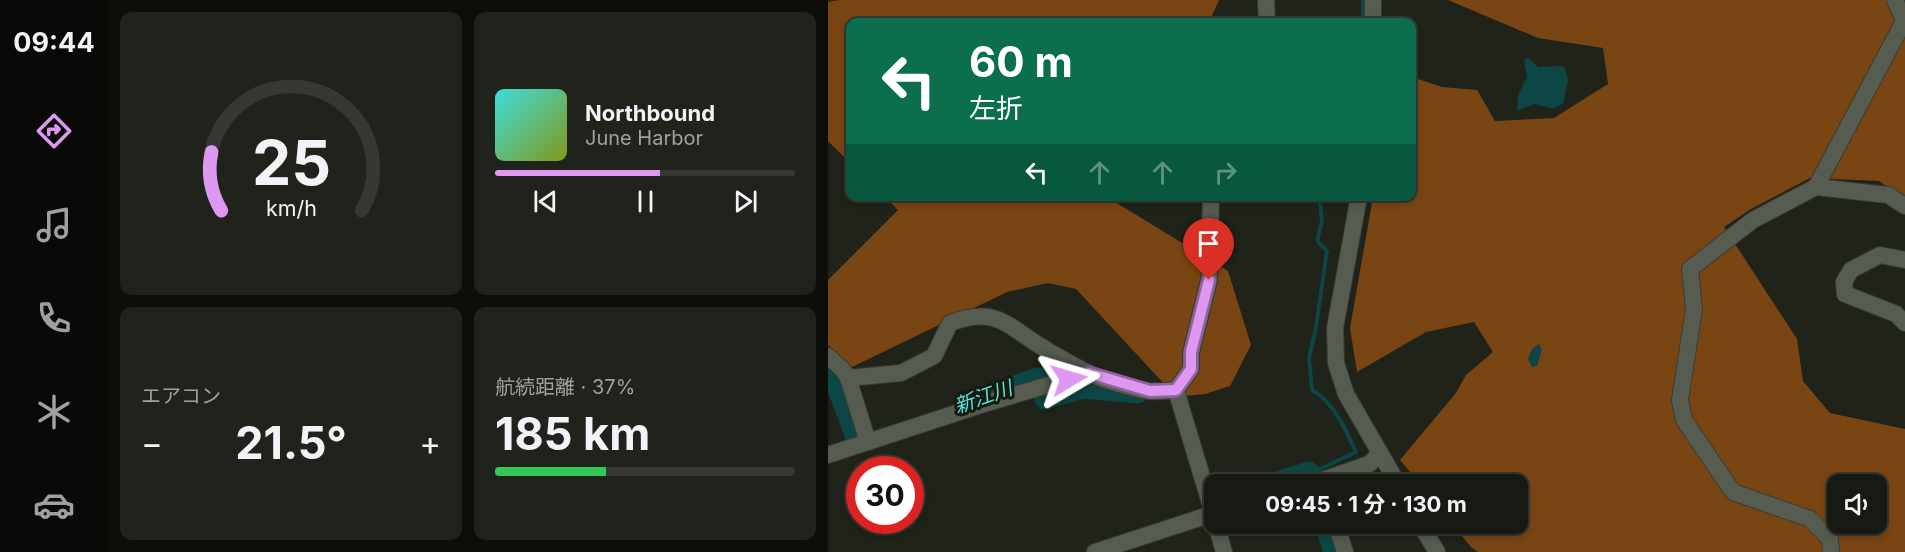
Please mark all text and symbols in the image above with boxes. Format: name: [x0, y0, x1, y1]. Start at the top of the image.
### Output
text: 09:44: [13, 26, 95, 59]
text: 60 m: [969, 36, 1073, 87]
icon: left: [870, 42, 948, 120]
text: 左折: [969, 92, 1023, 125]
text: Northbound: [585, 100, 715, 126]
icon: directions: [33, 110, 75, 152]
text: 25: [251, 125, 331, 200]
text: June Harbor: [585, 126, 703, 150]
icon: left: [1020, 156, 1053, 189]
icon: ahead: [1083, 156, 1116, 189]
icon: ahead: [1146, 156, 1179, 189]
icon: right: [1209, 156, 1242, 189]
icon: previous: [529, 185, 562, 218]
icon: pause: [629, 185, 662, 218]
icon: next: [729, 185, 762, 218]
text: km/h: [266, 195, 316, 221]
icon: music: [33, 204, 75, 246]
pin: [1183, 218, 1234, 280]
icon: arrive: [1192, 227, 1225, 260]
icon: phone: [33, 297, 75, 339]
position arrow: [1037, 347, 1101, 411]
text: 航続距離 · 37%: [495, 375, 635, 399]
water label: 新江川: [951, 375, 1017, 418]
text: エアコン: [141, 384, 221, 408]
icon: climate: [33, 391, 75, 433]
text: 185 km: [495, 406, 650, 461]
text: 21.5°: [235, 415, 347, 470]
text: −: [141, 423, 163, 463]
text: +: [419, 423, 441, 463]
speed limit sign: 30: [846, 456, 924, 534]
map controls: [1827, 474, 1887, 534]
button: sound: [1827, 474, 1887, 534]
icon: car: [33, 484, 75, 526]
text: 09:45 · 1 分 · 130 m: [1265, 491, 1467, 517]

